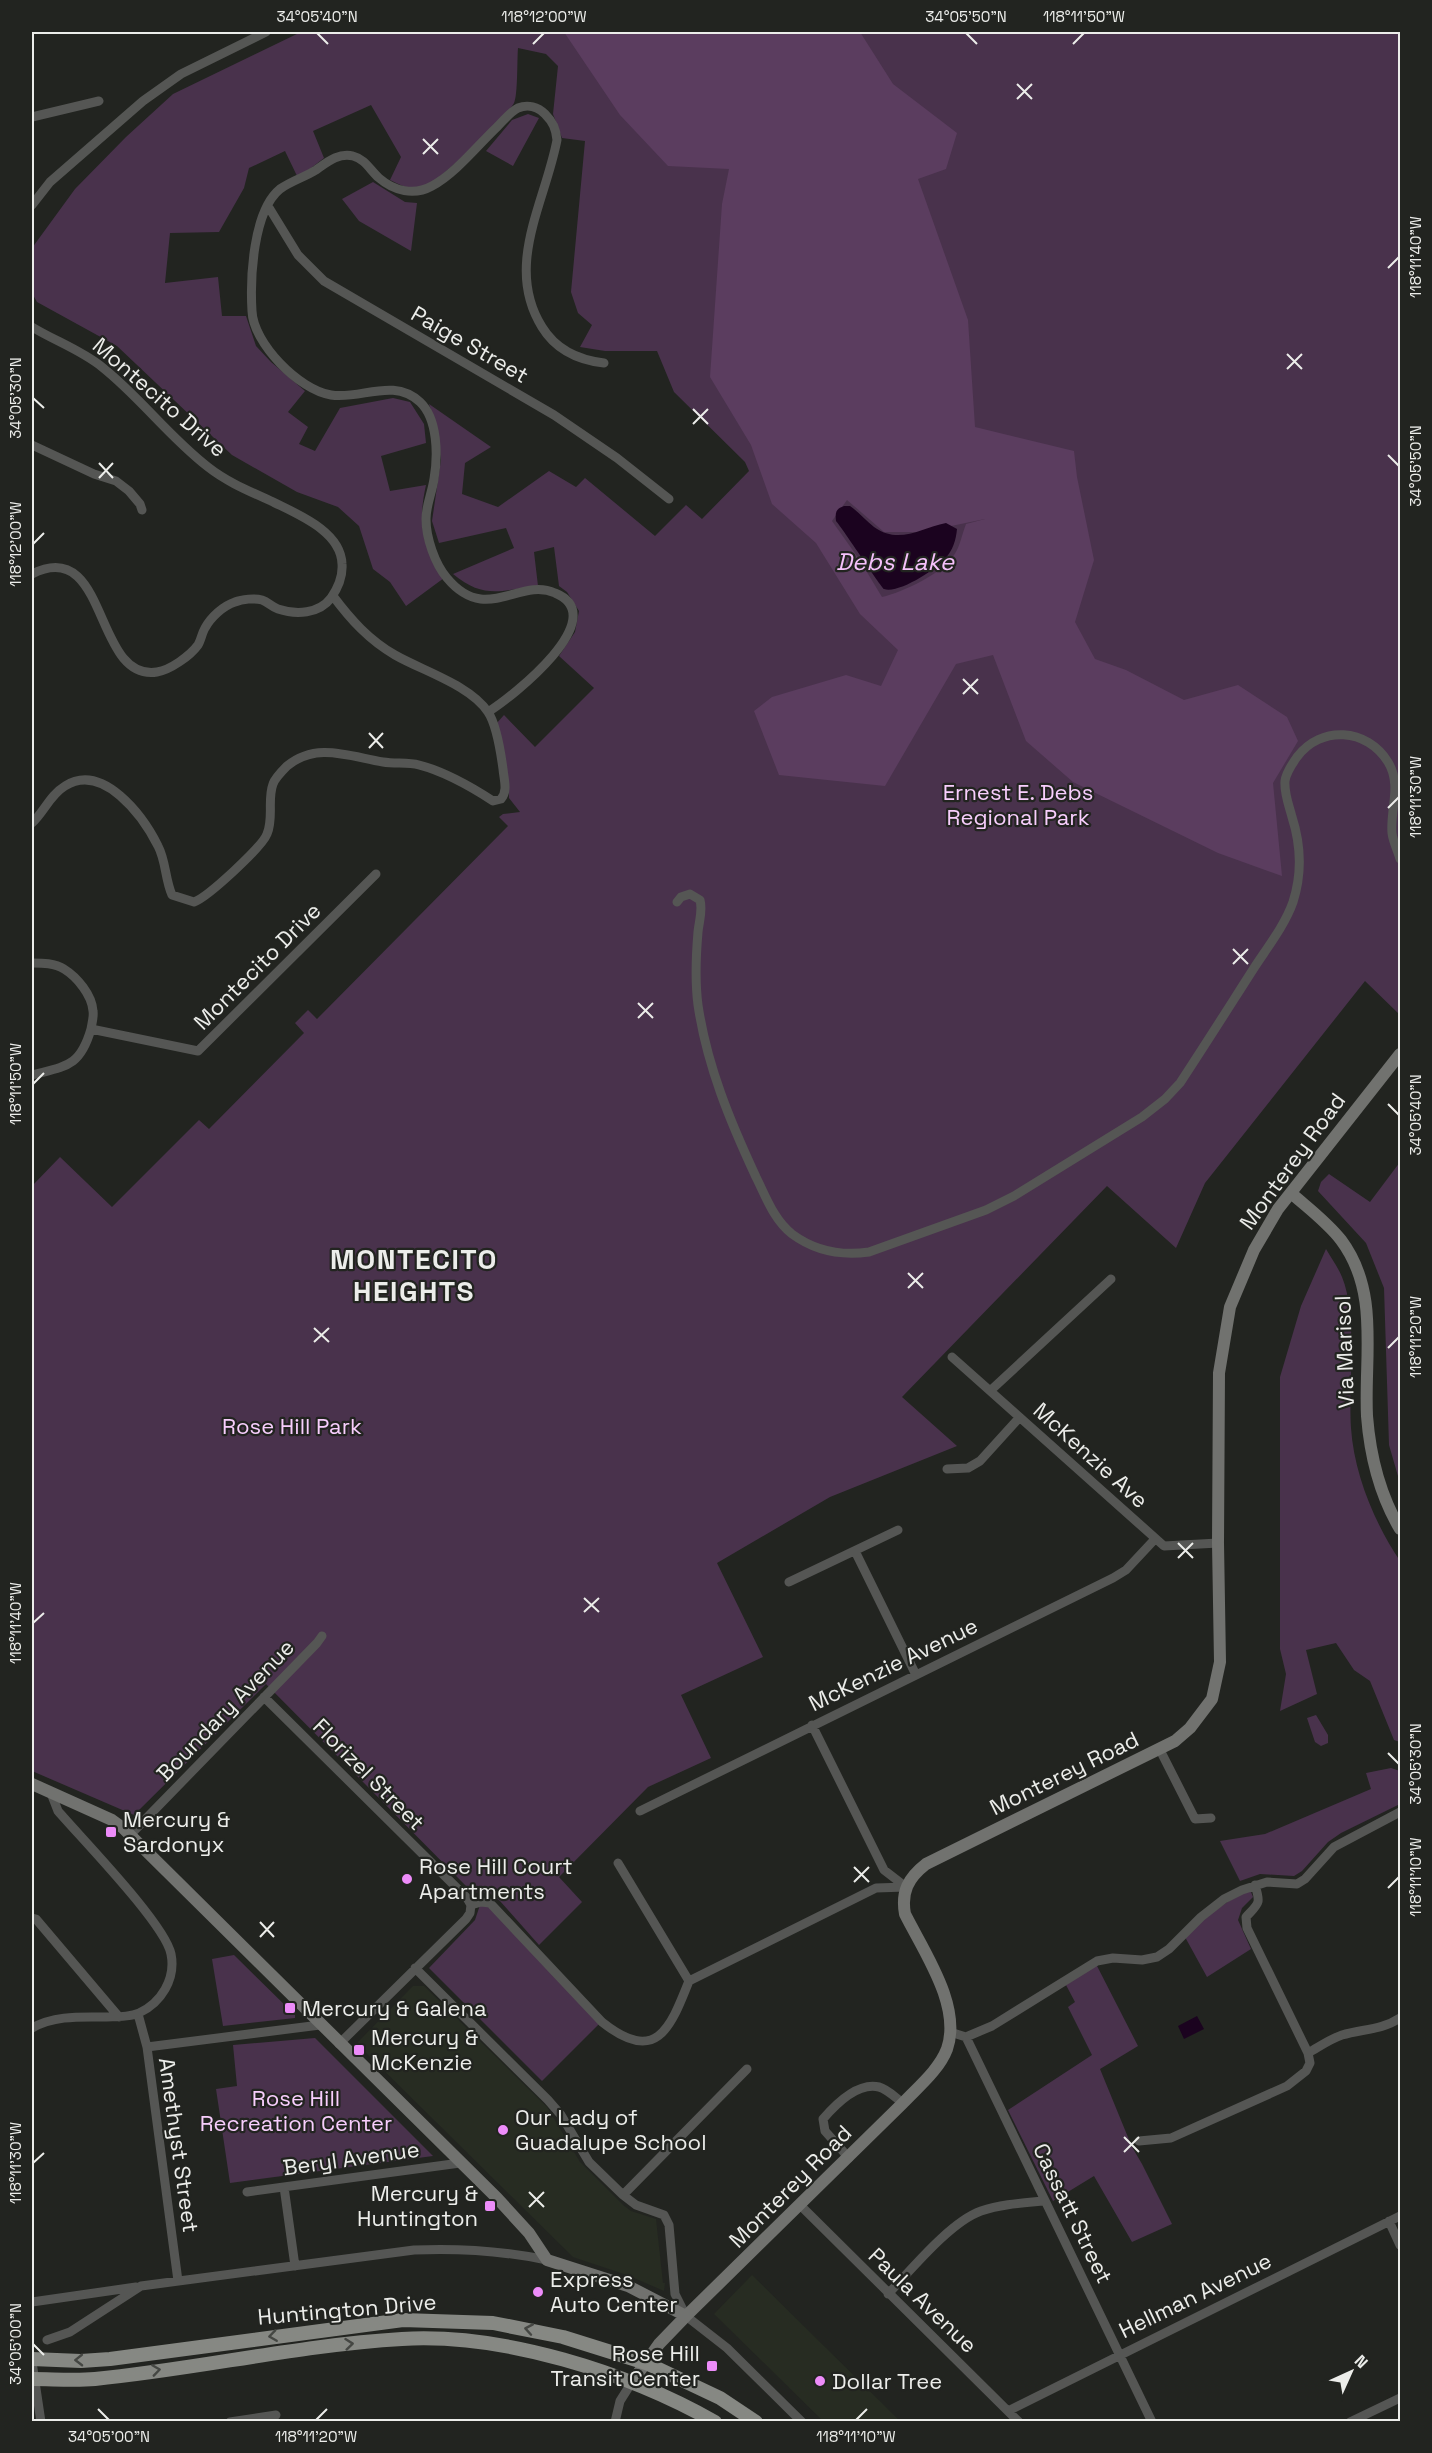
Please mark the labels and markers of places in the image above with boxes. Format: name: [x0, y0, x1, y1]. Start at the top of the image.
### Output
place label: Mercury & Sardonyx: [123, 1805, 230, 1858]
marker: Mercury & Sardonyx: [104, 1825, 118, 1839]
place label: Rose Hill Court Apartments: [419, 1852, 573, 1905]
marker: Rose Hill Court Apartments: [400, 1872, 414, 1886]
place label: Mercury & Galena: [302, 1994, 487, 2022]
marker: Mercury & Galena: [283, 2001, 297, 2015]
place label: Mercury & McKenzie: [371, 2023, 478, 2076]
marker: Mercury & McKenzie: [352, 2043, 366, 2057]
place label: Our Lady of Guadalupe School: [515, 2103, 707, 2156]
marker: Our Lady of Guadalupe School: [496, 2123, 510, 2137]
place label: Mercury & Huntington: [357, 2179, 478, 2232]
marker: Mercury & Huntington: [483, 2199, 497, 2213]
place label: Express Auto Center: [550, 2265, 678, 2318]
marker: Express Auto Center: [531, 2285, 545, 2299]
place label: Rose Hill Transit Center: [551, 2339, 700, 2392]
marker: Rose Hill Transit Center: [705, 2359, 719, 2373]
place label: Dollar Tree: [832, 2367, 942, 2395]
marker: Dollar Tree: [813, 2374, 827, 2388]

